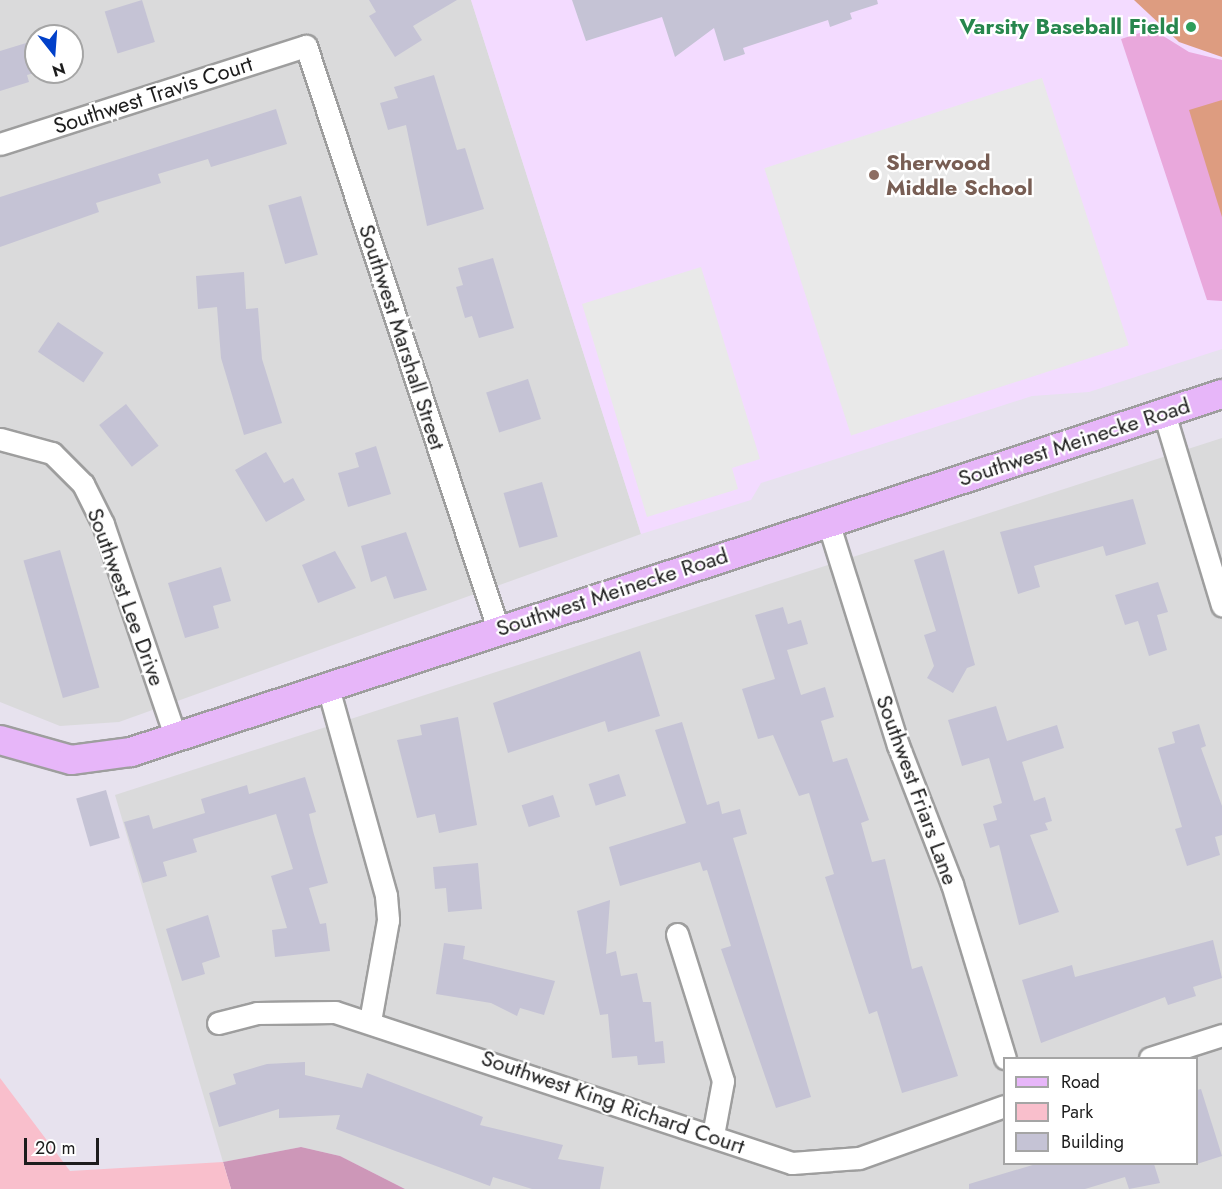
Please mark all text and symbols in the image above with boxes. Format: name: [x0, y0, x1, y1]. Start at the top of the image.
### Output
place label: Varsity Baseball Field: [960, 14, 1179, 40]
marker: Varsity Baseball Field: [1184, 20, 1198, 34]
north arrow: [24, 24, 84, 84]
street label: Southwest Travis Court: [50, 50, 256, 140]
text: N: [49, 57, 68, 83]
place label: Sherwood Middle School: [886, 149, 1033, 200]
marker: Sherwood Middle School: [867, 168, 881, 182]
street label: Southwest Marshall Street: [353, 221, 451, 453]
street label: Southwest Meinecke Road: [955, 392, 1193, 492]
street label: Southwest Lee Drive: [82, 505, 170, 689]
street label: Southwest Meinecke Road: [493, 542, 731, 642]
street label: Southwest Friars Lane: [870, 692, 964, 888]
street label: Southwest King Richard Court: [478, 1044, 748, 1160]
legend: [1003, 1057, 1198, 1165]
text: Road: [1061, 1069, 1100, 1095]
text: Park: [1061, 1099, 1093, 1125]
scale bar: [27, 1126, 102, 1164]
text: Building: [1061, 1129, 1124, 1155]
text: 20 m: [35, 1135, 75, 1161]

